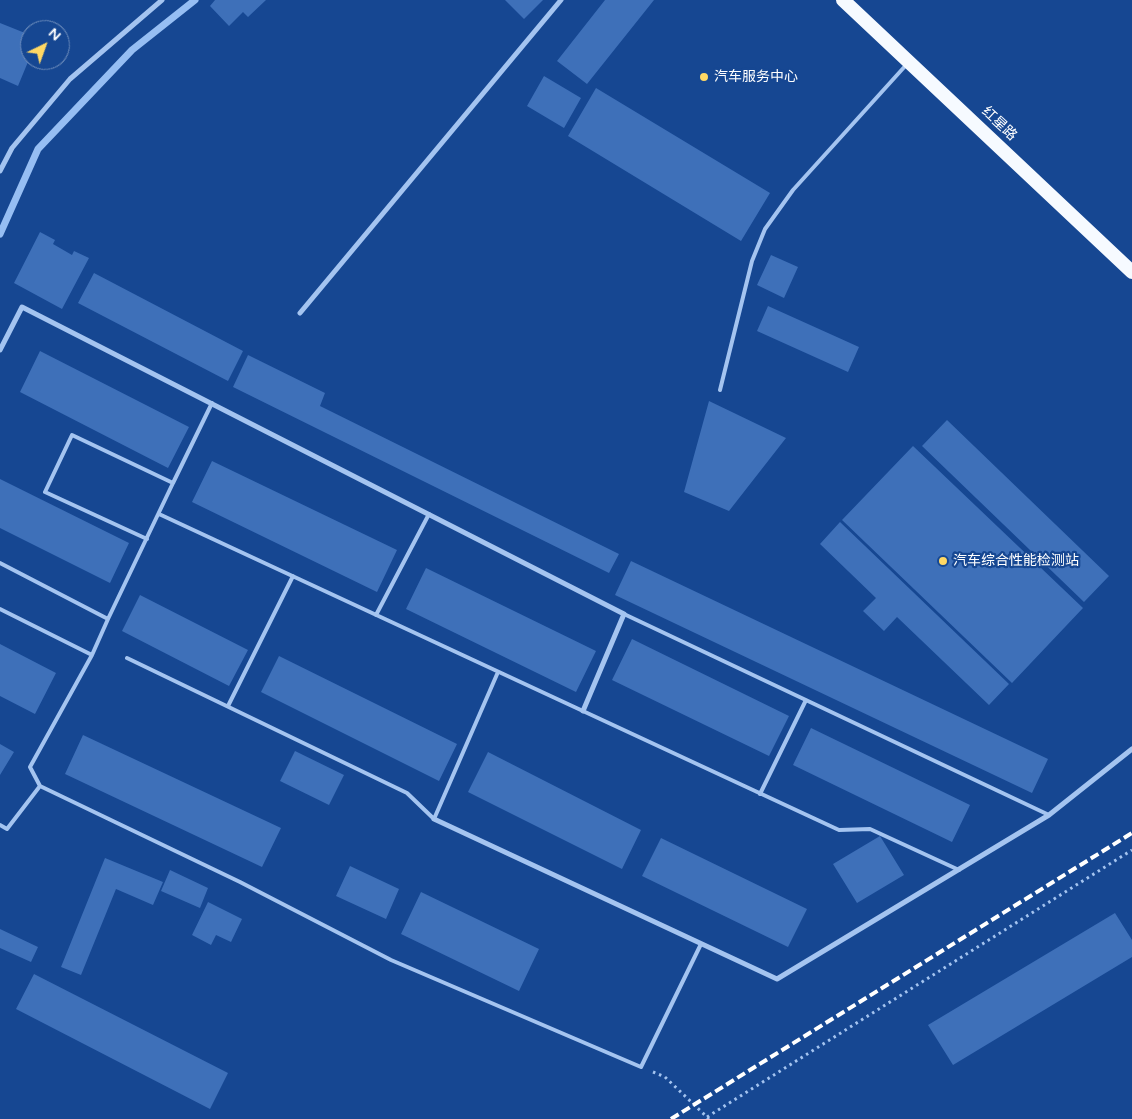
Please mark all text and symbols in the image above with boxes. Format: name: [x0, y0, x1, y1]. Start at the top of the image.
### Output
north arrow: [20, 20, 70, 70]
text: N: [45, 24, 65, 44]
place label: 汽车服务中心: [714, 69, 798, 85]
marker: 汽车服务中心: [698, 71, 710, 83]
street label: 红星路: [978, 104, 1020, 144]
place label: 汽车综合性能检测站: [953, 553, 1079, 569]
marker: 汽车综合性能检测站: [937, 555, 949, 567]

